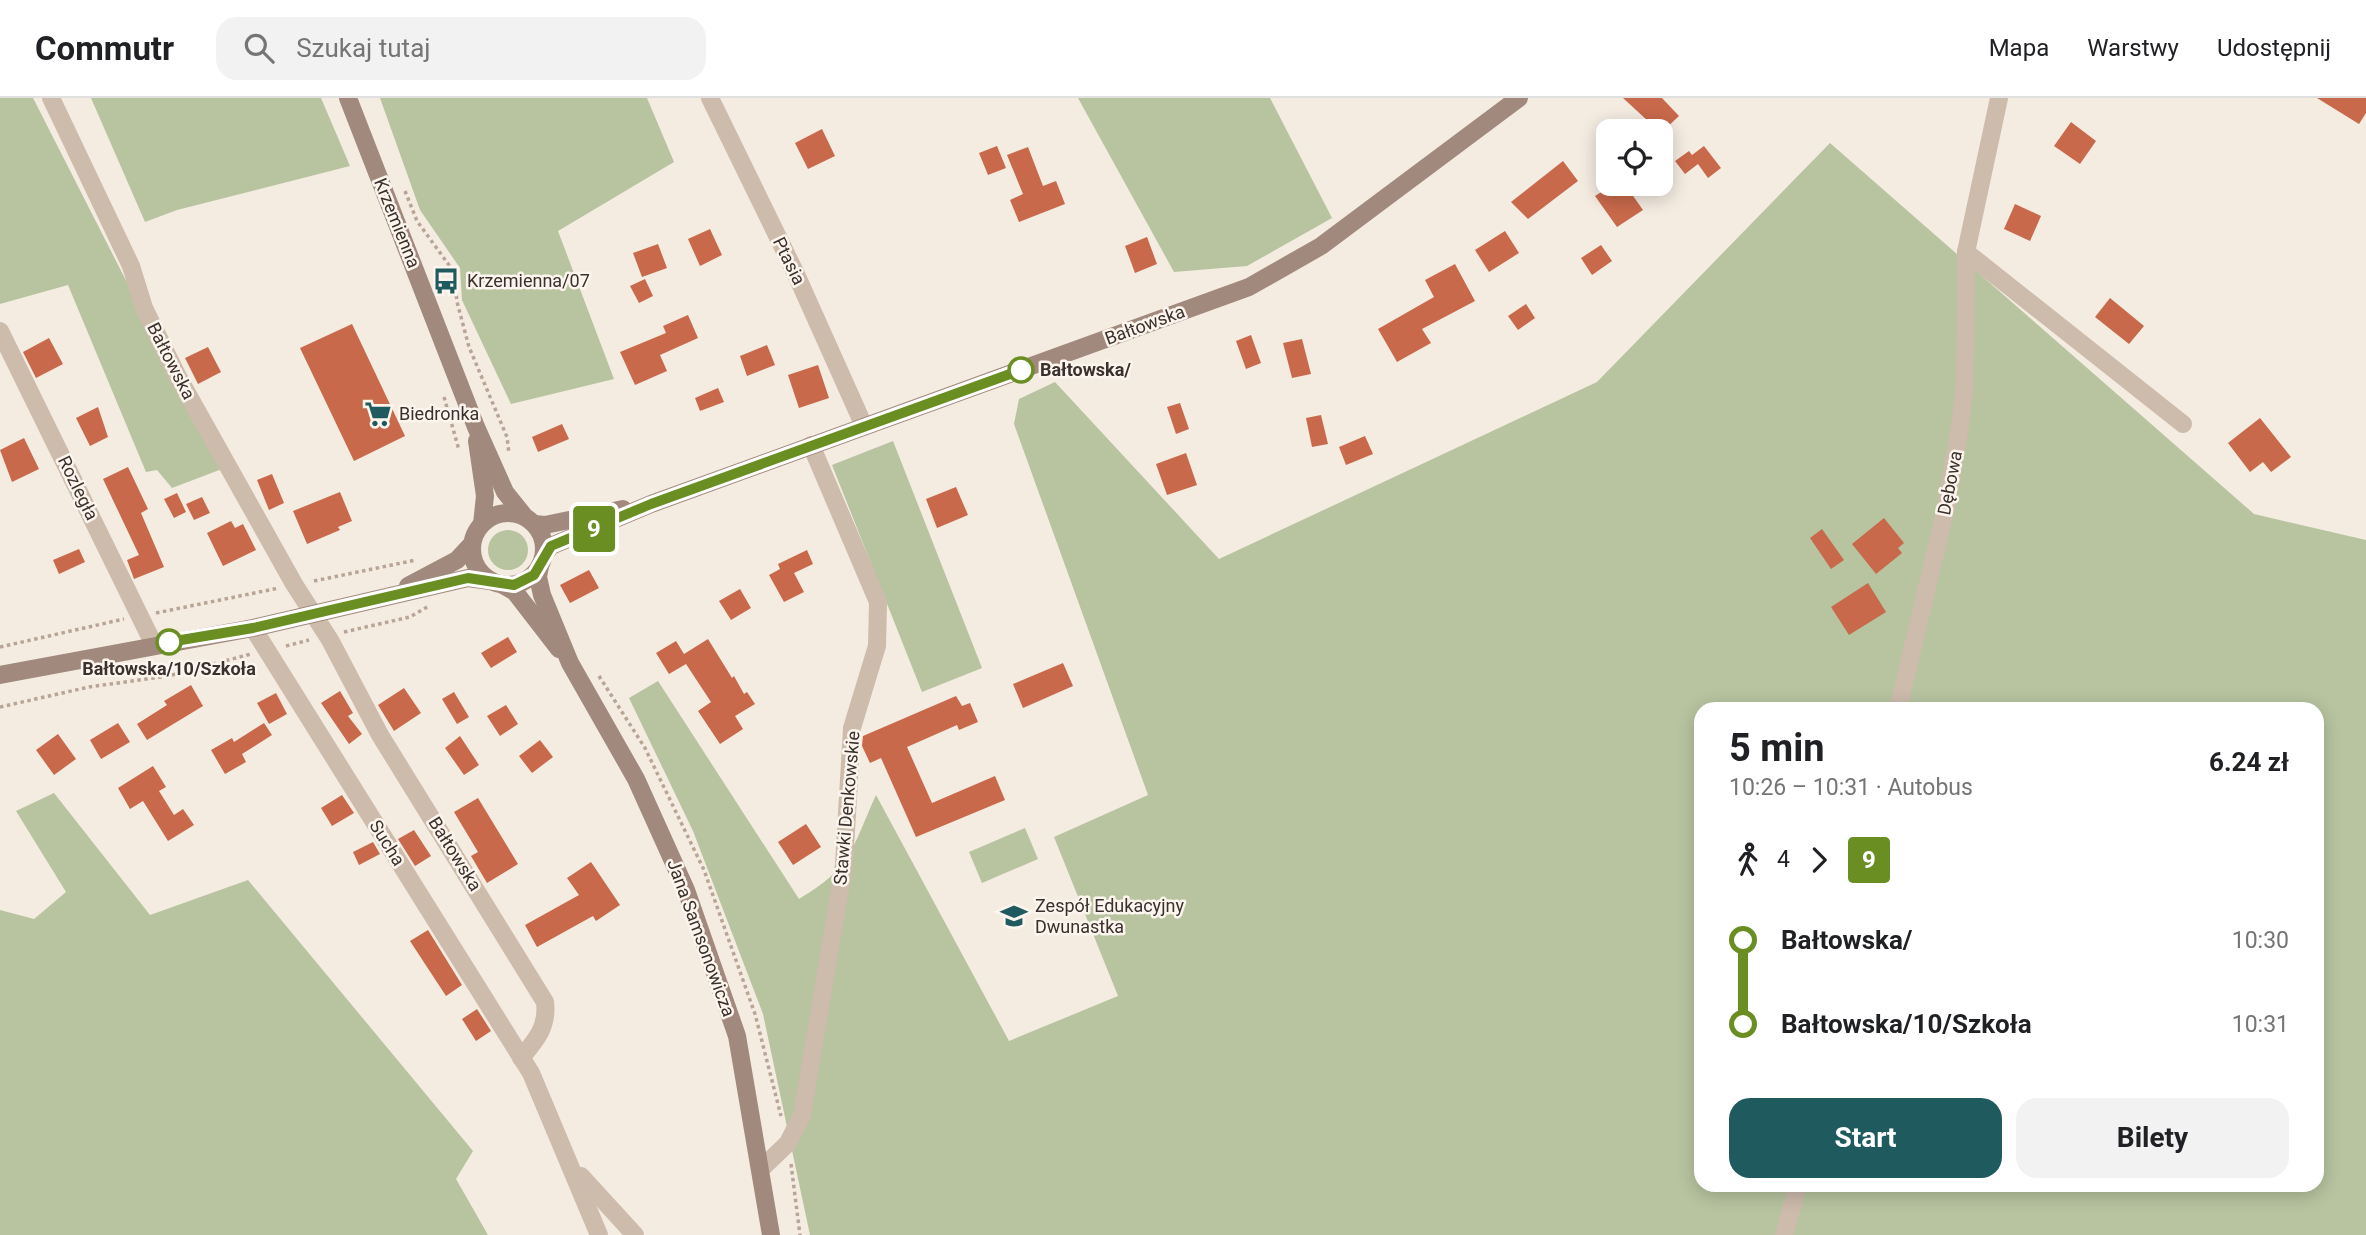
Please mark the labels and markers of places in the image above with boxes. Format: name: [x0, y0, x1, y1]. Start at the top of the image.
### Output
bus stop icon: Krzemienna/07: [431, 266, 461, 296]
place label: Krzemienna/07: [467, 270, 590, 291]
marker: Bałtowska/: [1008, 357, 1034, 383]
place label: Bałtowska/: [1040, 359, 1131, 380]
supermarket icon: Biedronka: [363, 399, 393, 429]
place label: Biedronka: [399, 403, 479, 424]
marker: Bałtowska/10/Szkoła: [156, 629, 182, 655]
place label: Bałtowska/10/Szkoła: [82, 658, 256, 679]
place label: Zespół Edukacyjny Dwunastka: [1035, 895, 1184, 937]
school or university icon: Zespół Edukacyjny Dwunastka: [999, 901, 1029, 931]

